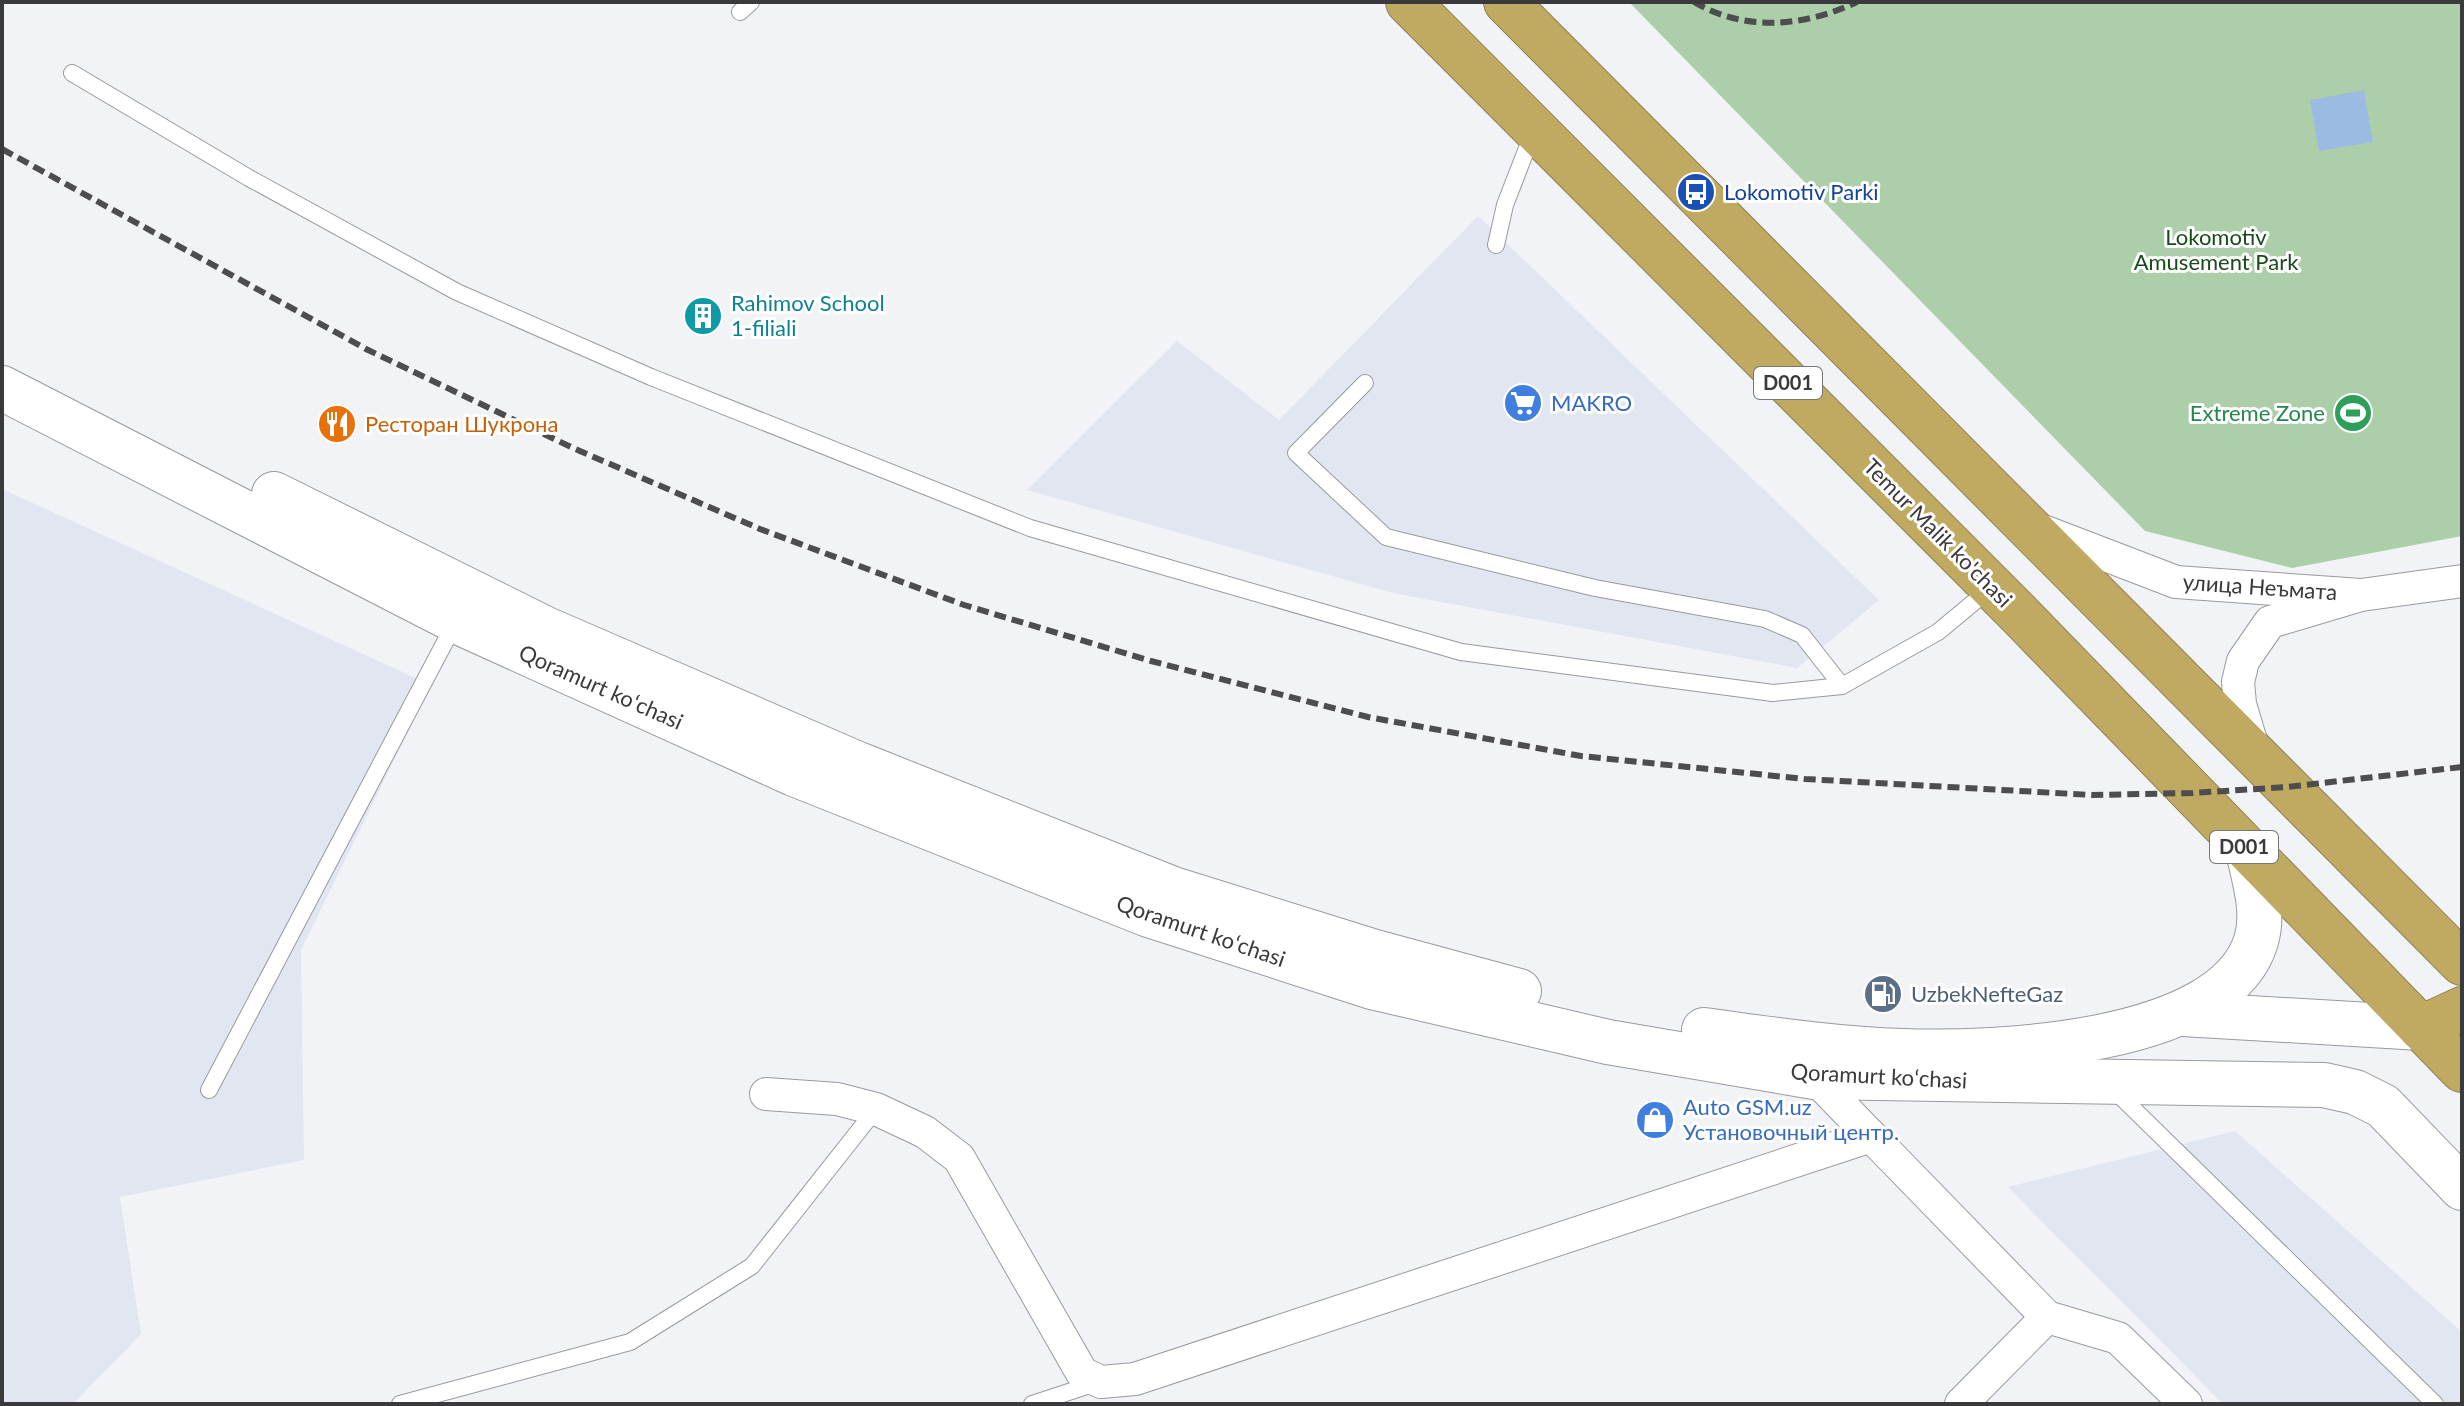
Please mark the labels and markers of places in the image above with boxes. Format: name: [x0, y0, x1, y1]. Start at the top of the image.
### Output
bus stop icon: Lokomotiv Parki: [1675, 171, 1717, 213]
place label: Lokomotiv Parki: [1724, 178, 1879, 205]
place label: Rahimov School 1-filiali: [731, 289, 885, 341]
building icon: Rahimov School 1-filiali: [682, 295, 724, 337]
supermarket icon: MAKRO: [1502, 382, 1544, 424]
place label: MAKRO: [1551, 389, 1632, 416]
sports icon: Extreme Zone: [2332, 392, 2374, 434]
place label: Extreme Zone: [2190, 399, 2325, 426]
restaurant icon: Ресторан Шукрона: [316, 403, 358, 445]
place label: Ресторан Шукрона: [365, 410, 558, 437]
fuel station icon: UzbekNefteGaz: [1862, 973, 1904, 1015]
place label: UzbekNefteGaz: [1911, 980, 2063, 1007]
place label: Auto GSM.uz Установочный центр.: [1683, 1093, 1899, 1145]
shop icon: Auto GSM.uz Установочный центр.: [1634, 1099, 1676, 1141]

